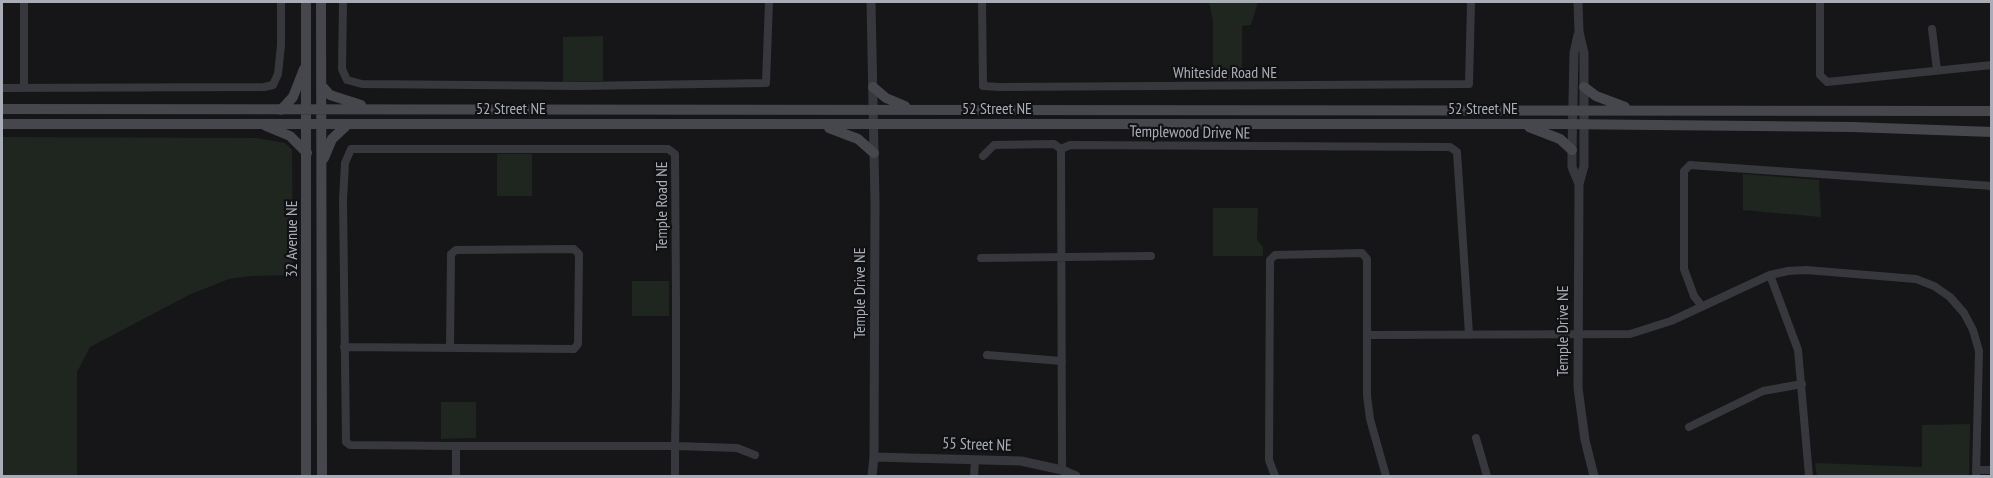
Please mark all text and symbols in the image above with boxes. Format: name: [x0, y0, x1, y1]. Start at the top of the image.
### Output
street label: Whiteside Road NE: [1173, 63, 1277, 83]
street label: 52 Street NE: [476, 99, 546, 119]
street label: 52 Street NE: [962, 99, 1032, 119]
street label: 52 Street NE: [1448, 99, 1518, 119]
street label: Templewood Drive NE: [1129, 122, 1251, 144]
street label: Temple Road NE: [652, 161, 672, 251]
street label: 32 Avenue NE: [282, 200, 302, 278]
street label: Temple Drive NE: [850, 247, 870, 339]
street label: Temple Drive NE: [1553, 285, 1573, 377]
street label: 55 Street NE: [942, 434, 1012, 456]

